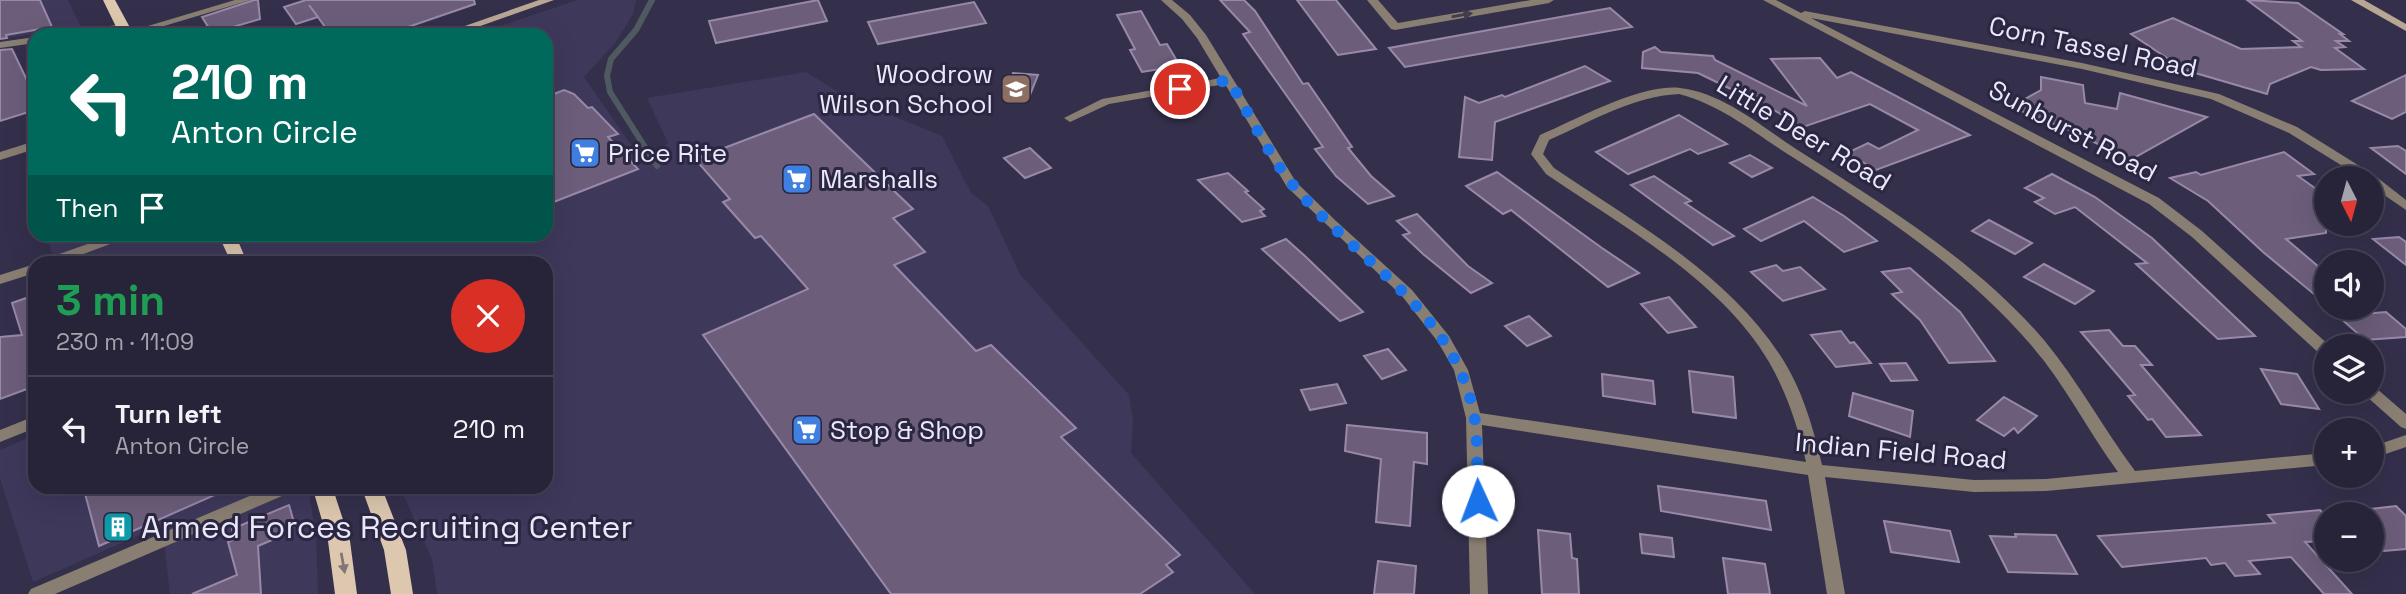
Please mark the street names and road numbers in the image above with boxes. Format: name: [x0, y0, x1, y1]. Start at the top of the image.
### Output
street label: Corn Tassel Road: [1986, 8, 2200, 86]
street label: Little Deer Road: [1711, 68, 1897, 198]
street label: Sunburst Road: [1983, 72, 2163, 190]
street label: Indian Field Road: [1794, 425, 2008, 477]

